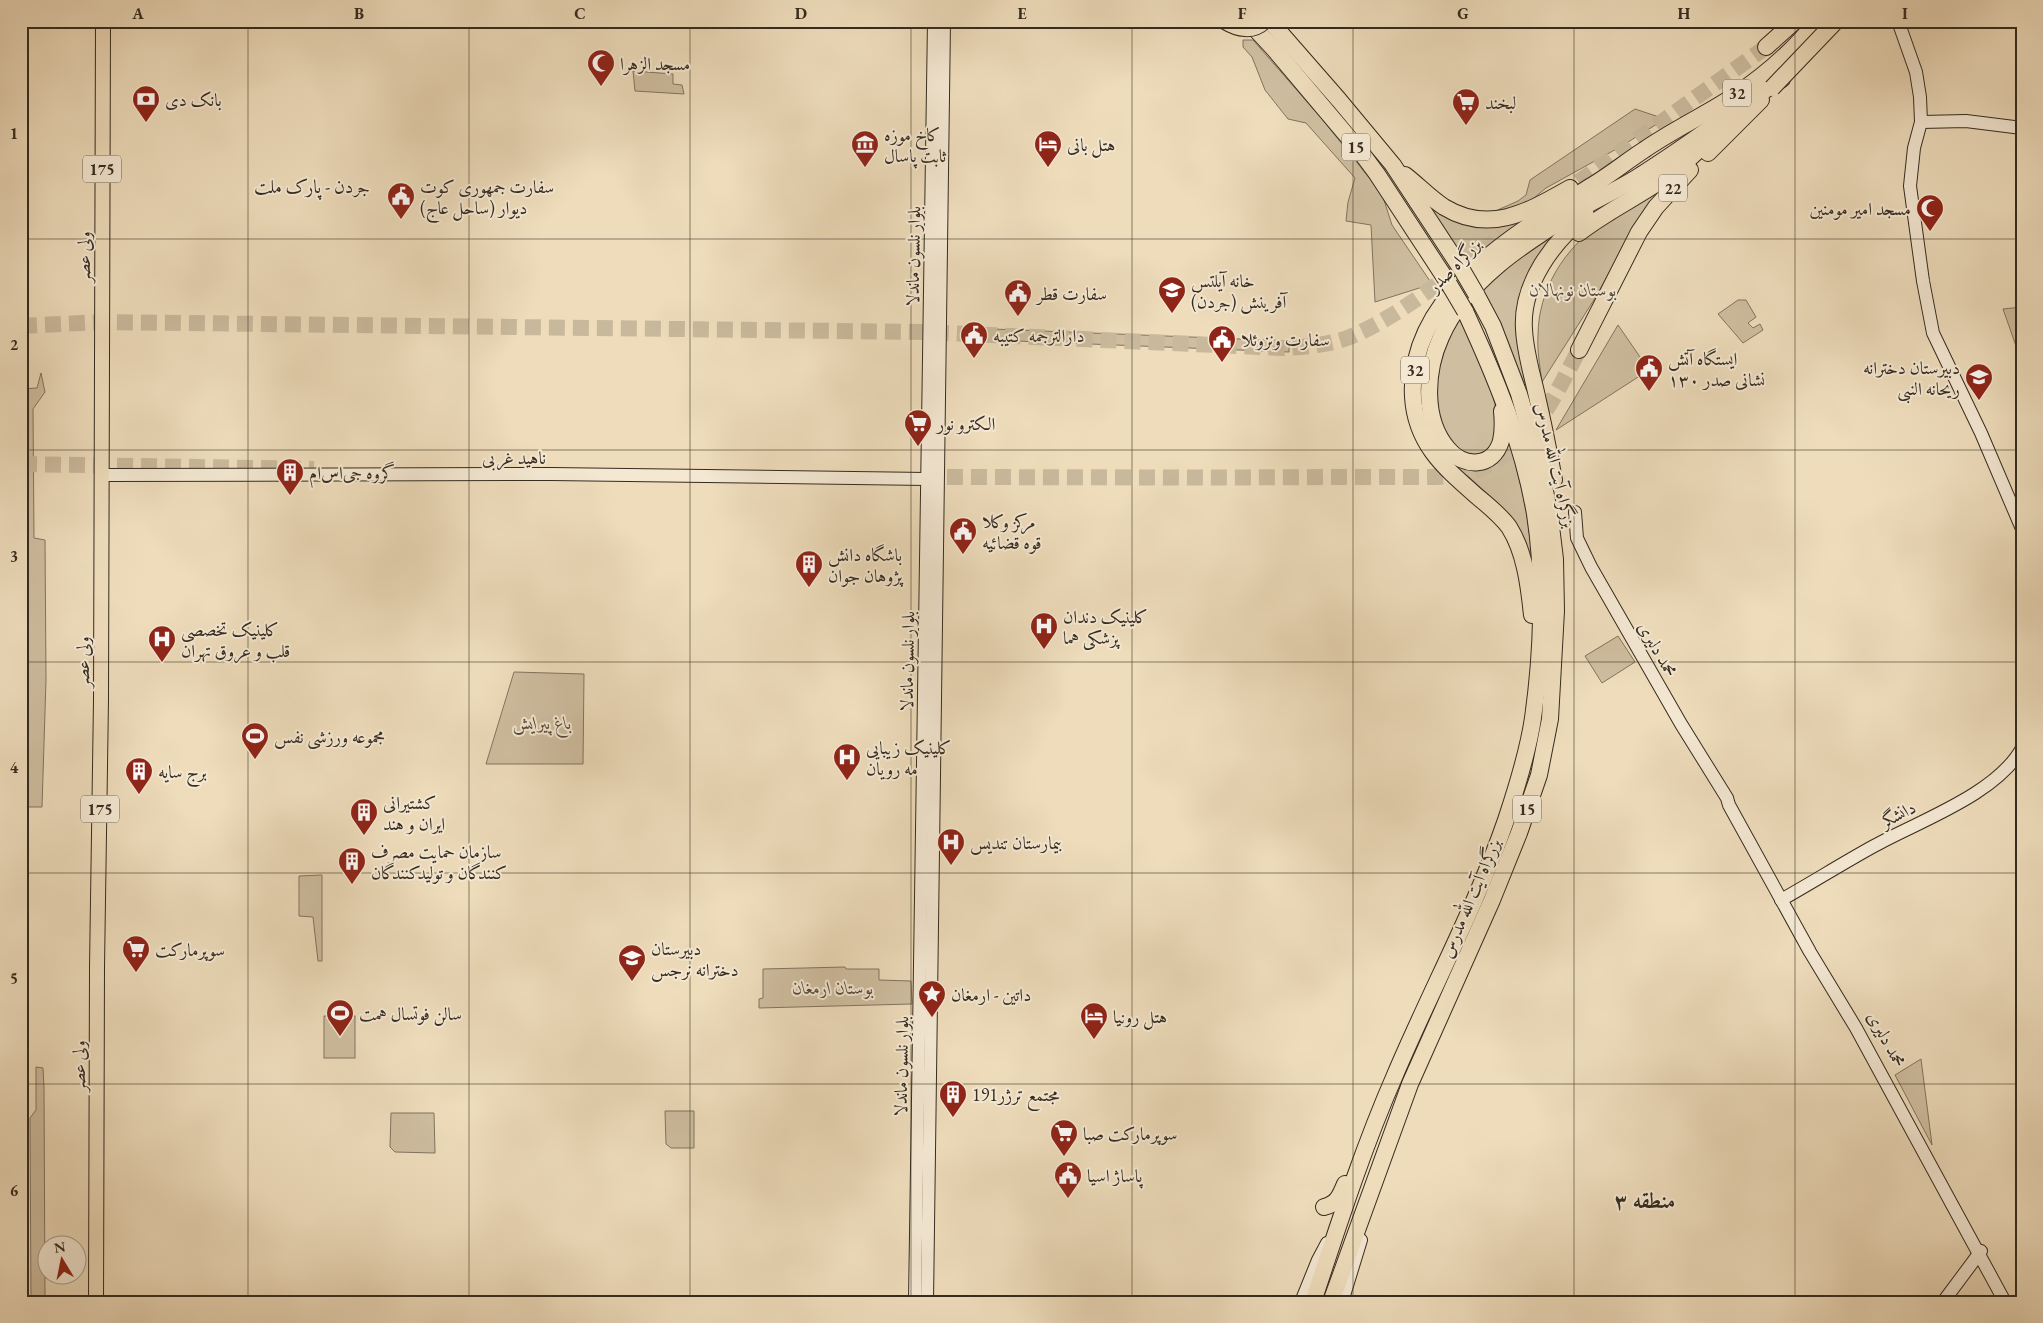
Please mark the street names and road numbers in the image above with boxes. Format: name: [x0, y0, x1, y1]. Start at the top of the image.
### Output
road number: 32: [1723, 80, 1751, 106]
road number: 15: [1342, 134, 1370, 160]
road number: 175: [83, 156, 121, 182]
road number: 22: [1659, 174, 1687, 202]
street label: بلوار نلسون ماندلا: [901, 206, 925, 306]
street label: ولی عصر: [72, 231, 96, 285]
street label: بزرگراه صدر: [1421, 233, 1486, 299]
road number: 32: [1401, 356, 1429, 384]
street label: بزرگراه آیت الله مدرس: [1529, 400, 1584, 530]
street label: ناهید غربی: [482, 446, 546, 471]
street label: بلوار نلسون ماندلا: [895, 611, 919, 711]
street label: محمد دلیری: [1633, 617, 1683, 681]
street label: ولی عصر: [71, 636, 95, 690]
street label: دانشگر: [1875, 795, 1920, 834]
road number: 175: [81, 796, 119, 822]
road number: 15: [1513, 796, 1541, 822]
street label: بزرگراه آیت الله مدرس: [1433, 834, 1506, 962]
street label: محمد دلیری: [1862, 1007, 1912, 1071]
street label: بلوار نلسون ماندلا: [889, 1016, 913, 1116]
street label: ولی عصر: [67, 1040, 91, 1094]

